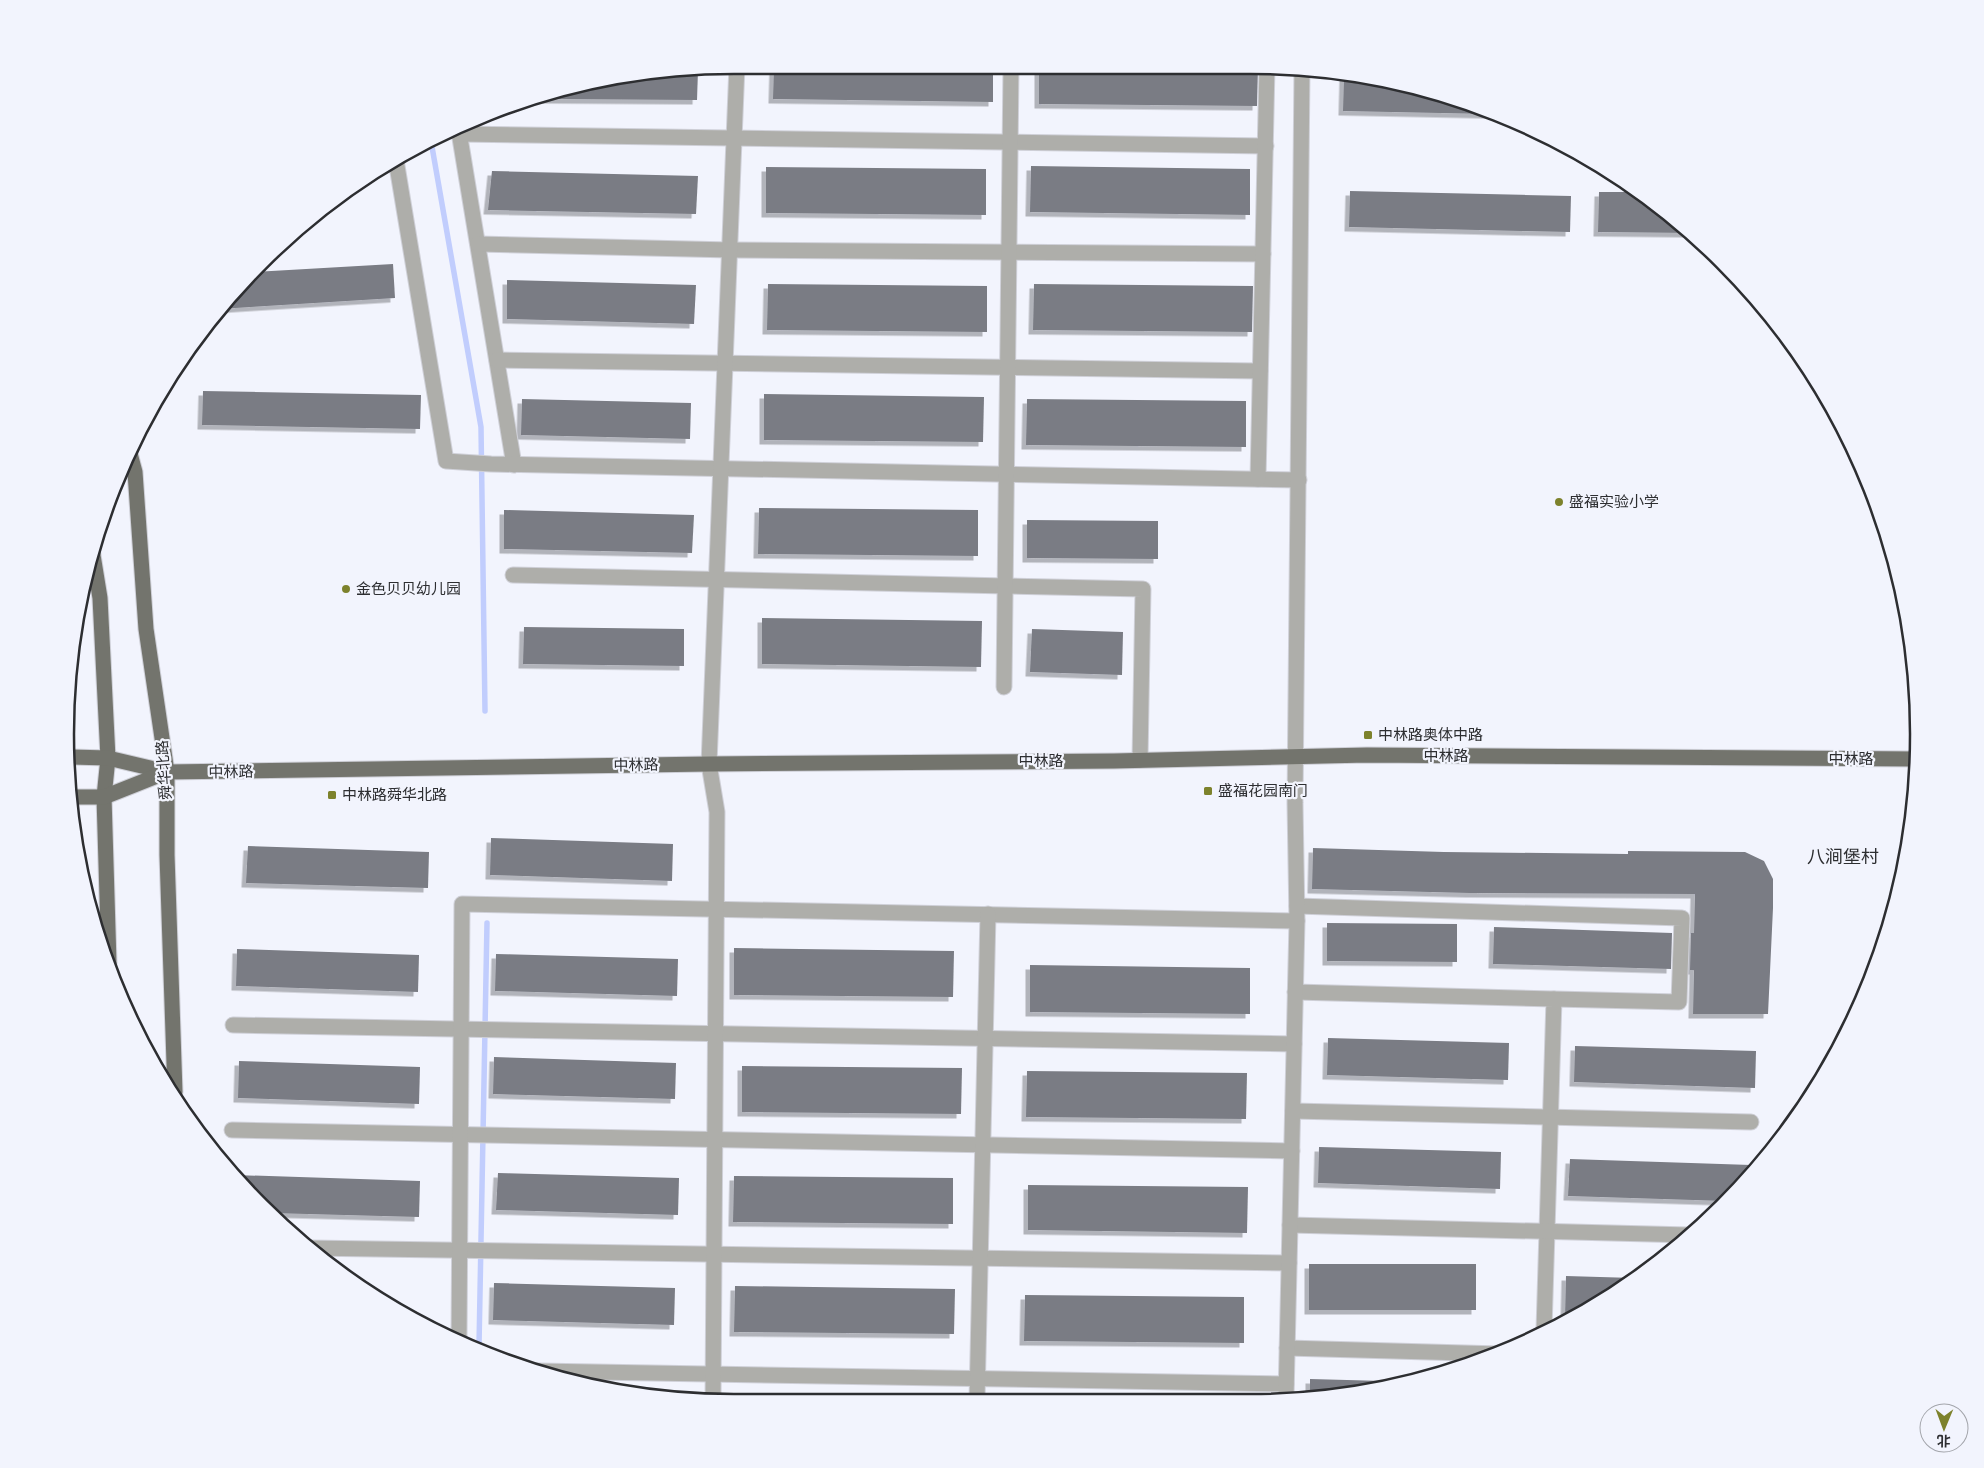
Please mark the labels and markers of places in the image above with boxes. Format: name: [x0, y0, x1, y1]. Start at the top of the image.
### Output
place label: 盛福实验小学: [1569, 492, 1659, 510]
marker: 盛福实验小学: [1553, 496, 1565, 508]
place label: 金色贝贝幼儿园: [356, 579, 461, 597]
marker: 金色贝贝幼儿园: [340, 583, 352, 595]
place label: 中林路奥体中路: [1378, 725, 1483, 743]
marker: 中林路奥体中路: [1362, 729, 1374, 741]
place label: 盛福花园南门: [1218, 781, 1308, 799]
place label: 中林路舜华北路: [342, 785, 447, 803]
marker: 盛福花园南门: [1202, 785, 1214, 797]
marker: 中林路舜华北路: [326, 789, 338, 801]

